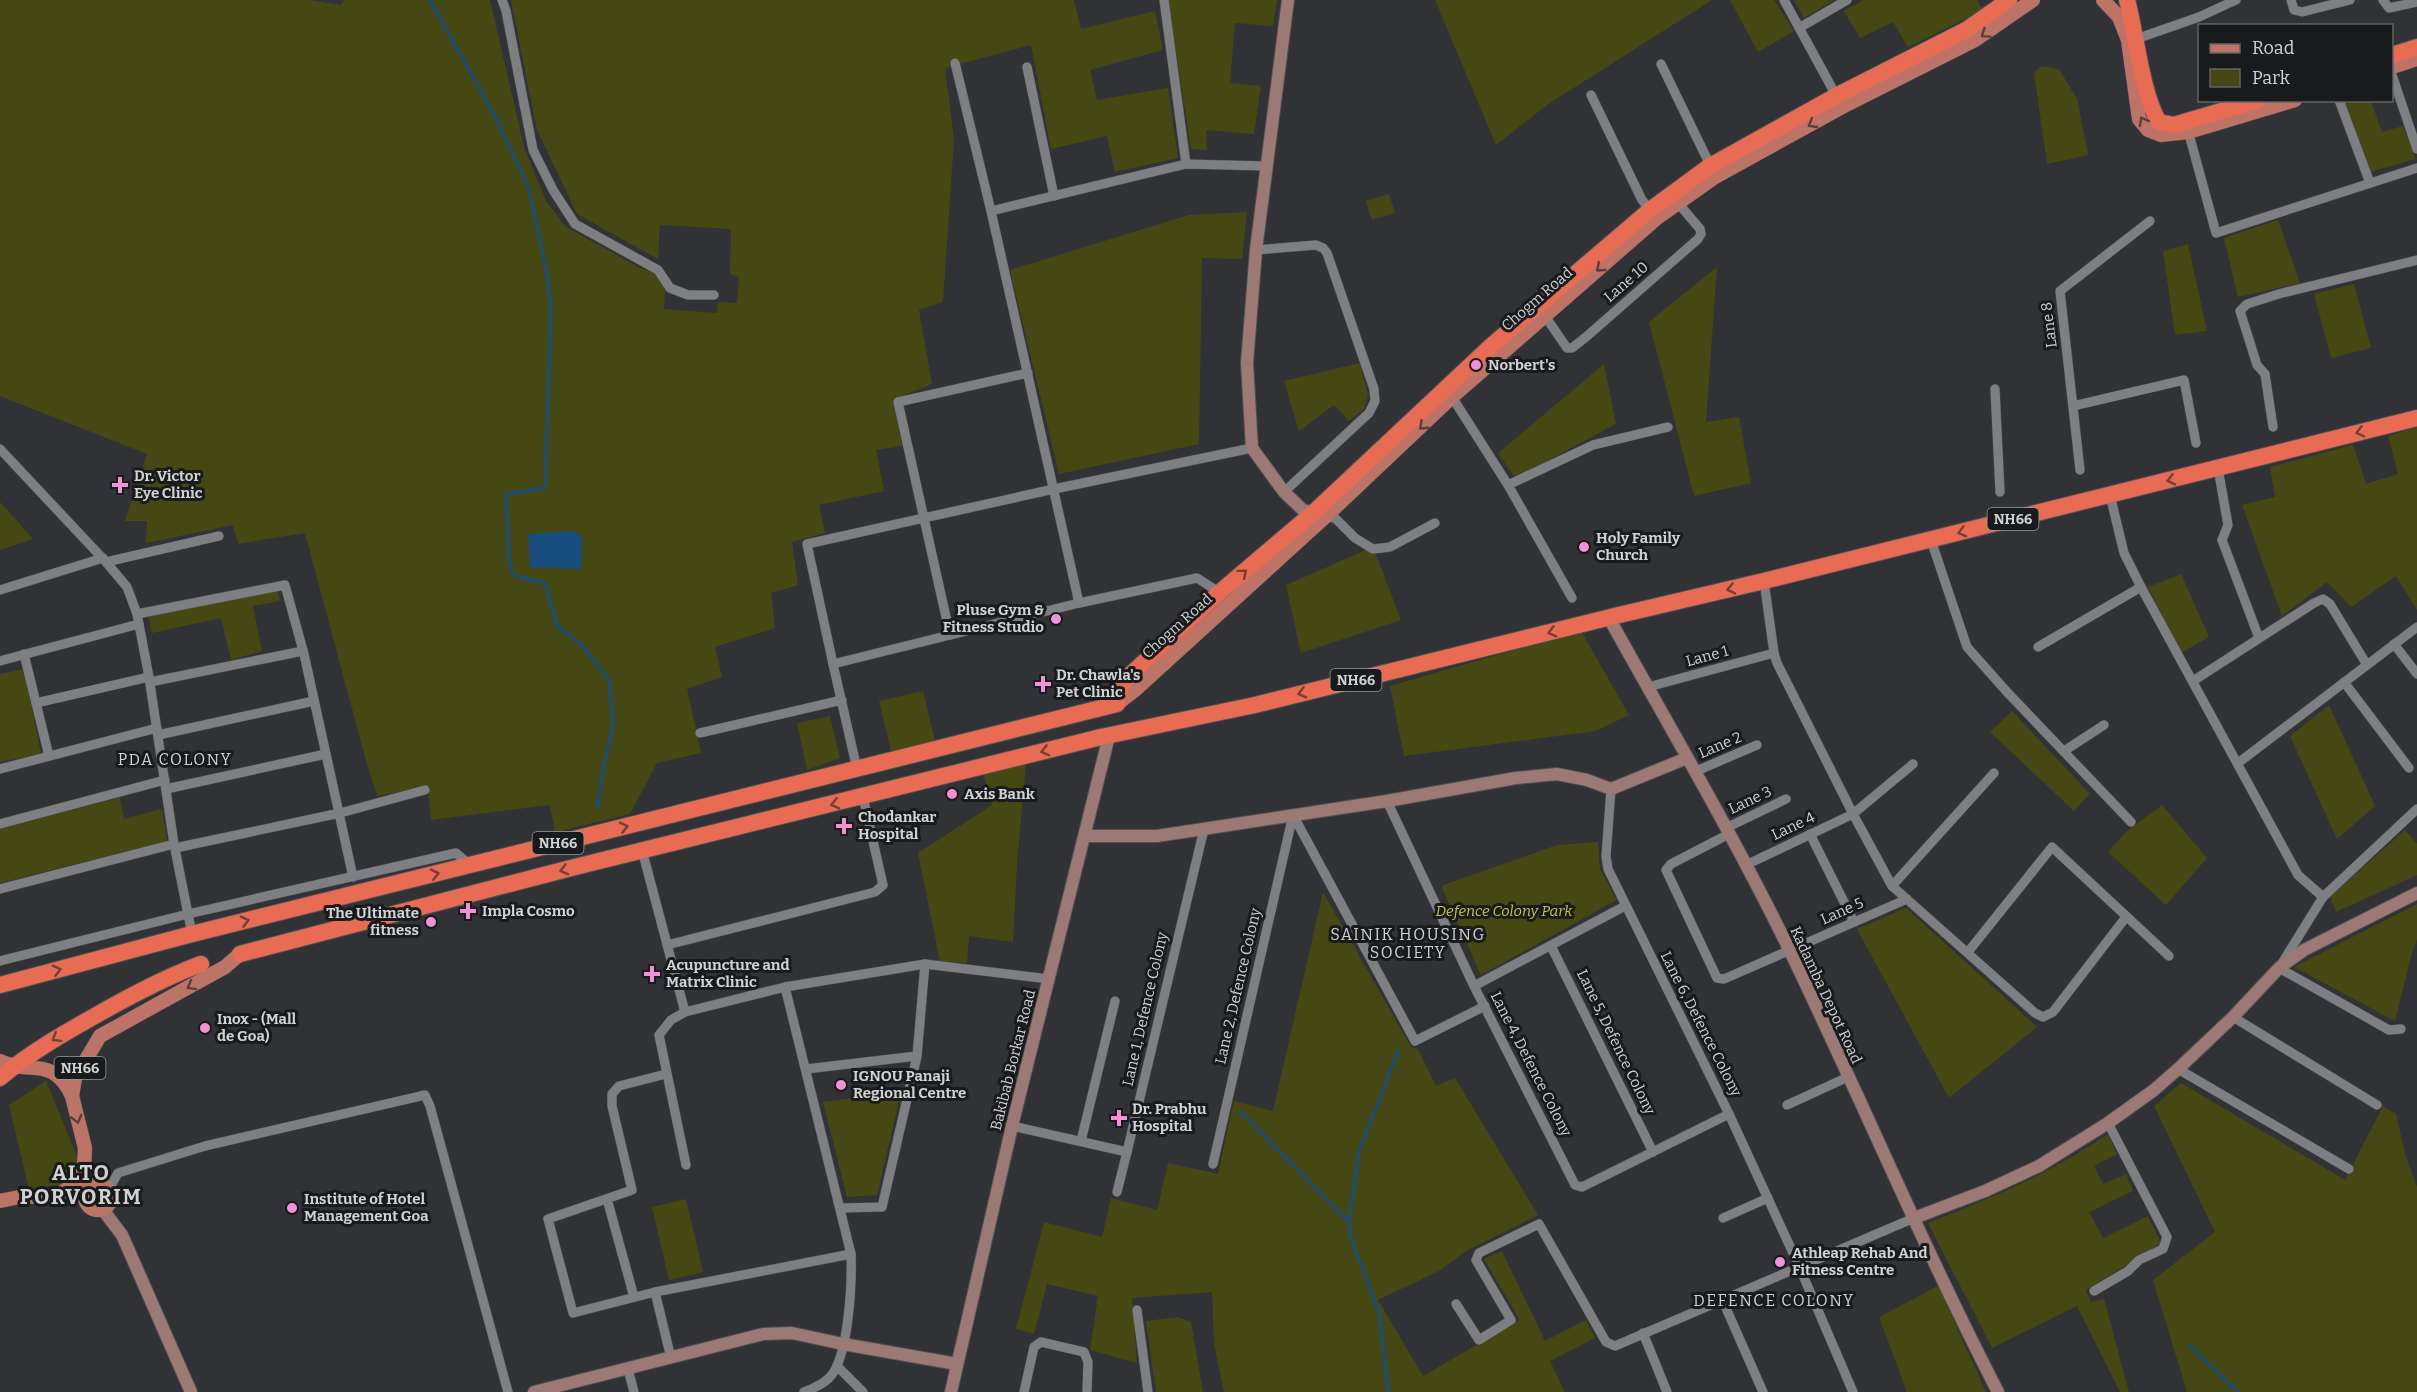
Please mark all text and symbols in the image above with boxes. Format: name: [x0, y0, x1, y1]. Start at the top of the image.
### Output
legend: [2198, 24, 2393, 102]
one-way arrow: [1981, 27, 1992, 38]
text: Road: [2252, 37, 2295, 59]
text: Park: [2252, 67, 2291, 89]
one-way arrow: [1808, 116, 1818, 128]
one-way arrow: [2139, 117, 2150, 127]
street label: Lane 10: [1600, 258, 1652, 306]
one-way arrow: [1596, 261, 1607, 272]
street label: Chogm Road: [1498, 263, 1576, 335]
street label: Lane 8: [2037, 301, 2061, 349]
place label: Norbert's: [1488, 356, 1555, 374]
marker: Norbert's: [1469, 358, 1483, 372]
one-way arrow: [1419, 419, 1430, 430]
one-way arrow: [2355, 425, 2365, 438]
place label: Dr. Victor Eye Clinic: [134, 467, 203, 502]
one-way arrow: [2166, 472, 2176, 485]
marker: Dr. Victor Eye Clinic: [111, 476, 129, 494]
road number: NH66: [1988, 508, 2038, 530]
one-way arrow: [1957, 525, 1967, 537]
place label: Holy Family Church: [1596, 529, 1681, 564]
marker: Holy Family Church: [1577, 540, 1591, 554]
one-way arrow: [1236, 569, 1247, 580]
one-way arrow: [1727, 581, 1737, 594]
street label: Chogm Road: [1138, 590, 1216, 662]
place label: Pluse Gym & Fitness Studio: [943, 601, 1044, 636]
marker: Pluse Gym & Fitness Studio: [1049, 612, 1063, 626]
one-way arrow: [1548, 625, 1558, 638]
street label: Lane 1: [1684, 642, 1730, 670]
place label: Dr. Chawla's Pet Clinic: [1056, 666, 1140, 701]
road number: NH66: [1330, 669, 1382, 691]
marker: Dr. Chawla's Pet Clinic: [1034, 675, 1052, 693]
one-way arrow: [1297, 686, 1307, 699]
street label: Lane 2: [1696, 728, 1744, 762]
one-way arrow: [1040, 744, 1050, 757]
district label: PDA COLONY: [118, 750, 232, 769]
street label: Lane 3: [1726, 782, 1774, 818]
place label: Axis Bank: [964, 785, 1035, 803]
marker: Axis Bank: [945, 787, 959, 801]
one-way arrow: [830, 797, 840, 810]
place label: Chodankar Hospital: [858, 808, 936, 843]
street label: Lane 4: [1768, 808, 1818, 844]
marker: Chodankar Hospital: [835, 817, 853, 835]
one-way arrow: [618, 822, 629, 834]
road number: NH66: [532, 832, 584, 854]
one-way arrow: [559, 862, 569, 875]
one-way arrow: [429, 869, 439, 882]
street label: Lane 5: [1818, 894, 1866, 928]
marker: Impla Cosmo: [459, 902, 477, 920]
place label: Impla Cosmo: [482, 902, 575, 920]
park label: Defence Colony Park: [1436, 902, 1573, 920]
place label: The Ultimate fitness: [326, 904, 419, 939]
street label: Lane 2, Defence Colony: [1211, 906, 1265, 1066]
one-way arrow: [240, 915, 250, 928]
marker: The Ultimate fitness: [424, 915, 438, 929]
street label: Kadamba Depot Road: [1786, 923, 1866, 1067]
district label: SAINIK HOUSING SOCIETY: [1330, 925, 1486, 962]
street label: Lane 1, Defence Colony: [1119, 930, 1172, 1088]
street label: Lane 6, Defence Colony: [1657, 949, 1745, 1100]
place label: Acupuncture and Matrix Clinic: [666, 956, 790, 991]
one-way arrow: [51, 965, 61, 977]
marker: Acupuncture and Matrix Clinic: [643, 965, 661, 983]
street label: Lane 5, Defence Colony: [1573, 967, 1659, 1118]
one-way arrow: [187, 979, 197, 990]
street label: Bakibab Borkar Road: [987, 988, 1039, 1132]
street label: Lane 4, Defence Colony: [1487, 989, 1575, 1140]
place label: Inox - (Mall de Goa): [217, 1010, 297, 1045]
marker: Inox - (Mall de Goa): [198, 1021, 212, 1035]
one-way arrow: [52, 1031, 62, 1043]
road number: NH66: [54, 1057, 106, 1079]
place label: IGNOU Panaji Regional Centre: [853, 1067, 966, 1102]
marker: IGNOU Panaji Regional Centre: [834, 1078, 848, 1092]
place label: Dr. Prabhu Hospital: [1132, 1100, 1207, 1135]
marker: Dr. Prabhu Hospital: [1110, 1109, 1128, 1127]
one-way arrow: [70, 1114, 83, 1124]
district label: ALTO PORVORIM: [20, 1160, 142, 1210]
place label: Institute of Hotel Management Goa: [304, 1190, 429, 1225]
marker: Institute of Hotel Management Goa: [285, 1201, 299, 1215]
place label: Athleap Rehab And Fitness Centre: [1792, 1244, 1928, 1279]
marker: Athleap Rehab And Fitness Centre: [1773, 1255, 1787, 1269]
district label: DEFENCE COLONY: [1693, 1291, 1855, 1310]

